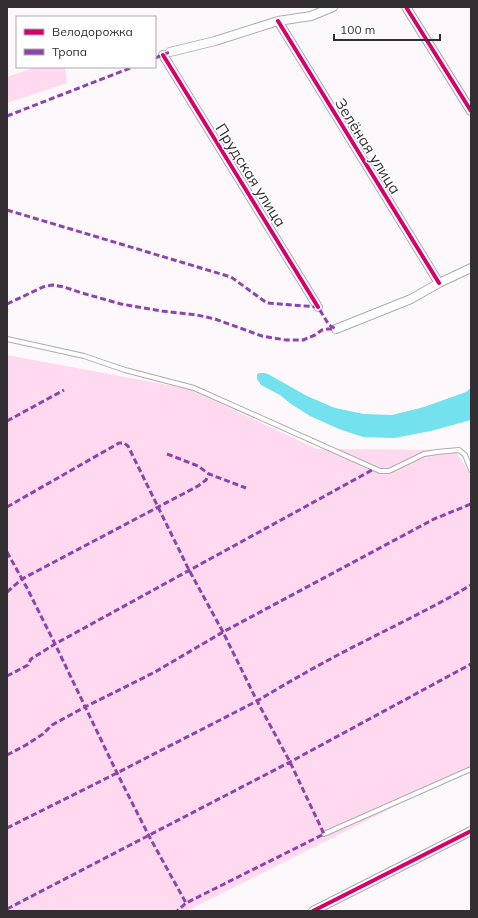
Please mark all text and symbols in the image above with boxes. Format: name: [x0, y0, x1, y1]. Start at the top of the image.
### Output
legend: [16, 16, 156, 68]
scale bar: [334, 16, 440, 42]
text: 100 m: [340, 22, 375, 37]
text: Велодорожка: [52, 24, 133, 39]
text: Тропа: [52, 44, 87, 59]
street label: Зелёная улица: [331, 95, 405, 197]
street label: Прудская улица: [212, 120, 290, 230]

